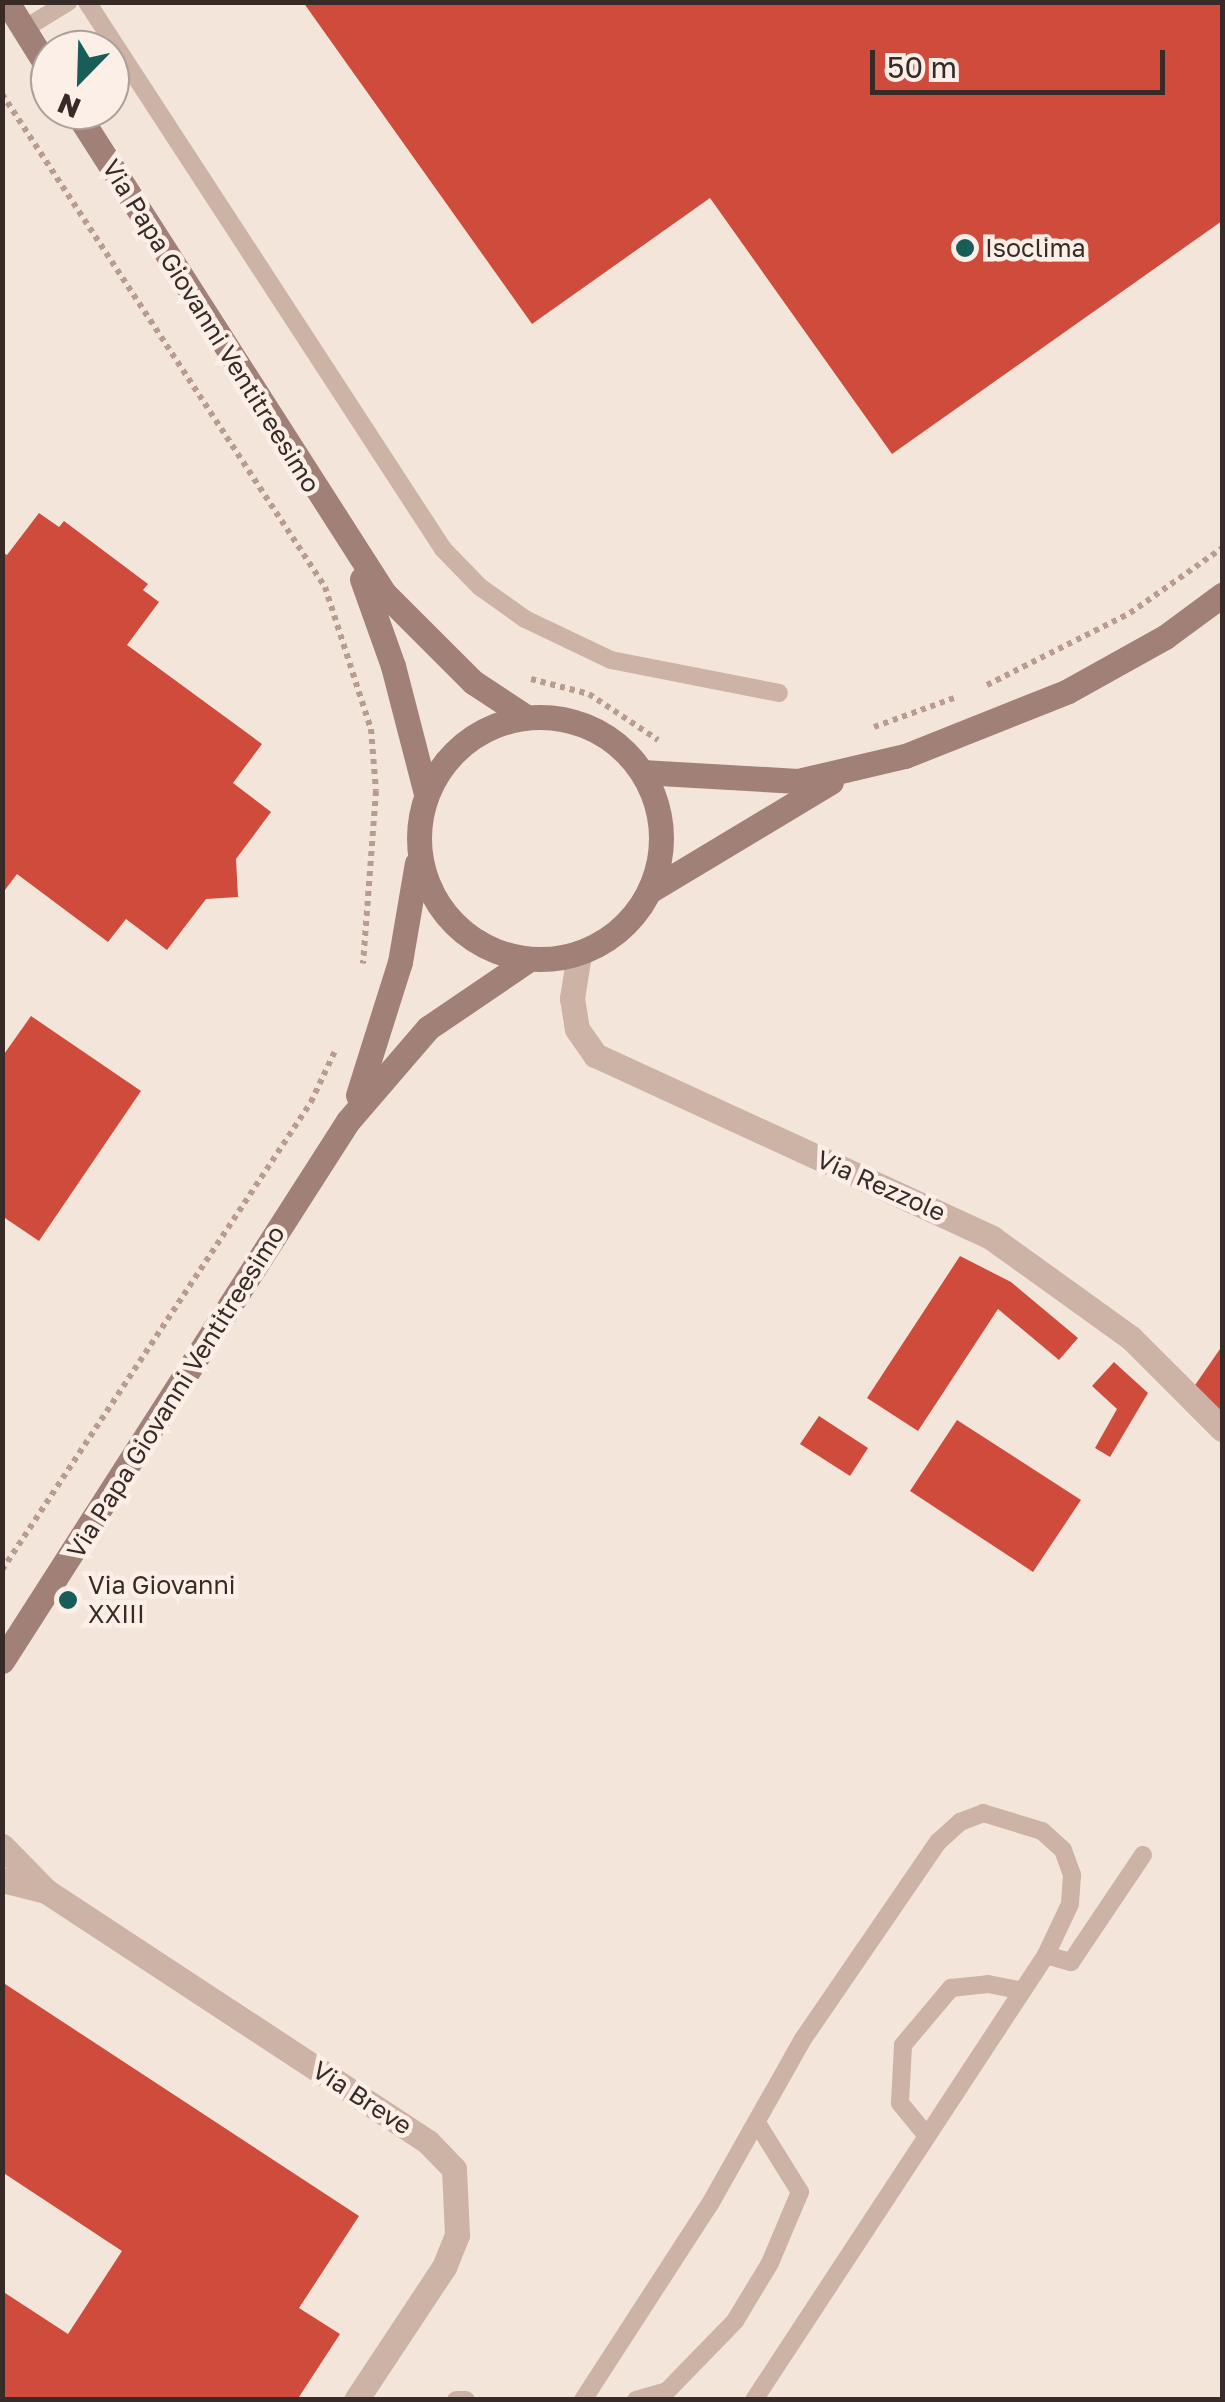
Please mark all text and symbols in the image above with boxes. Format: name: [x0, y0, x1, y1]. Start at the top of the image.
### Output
north arrow: [30, 30, 130, 130]
scale bar: [875, 30, 1170, 92]
text: 50 m: [887, 49, 957, 85]
text: N: [53, 87, 85, 126]
street label: Via Papa Giovanni Ventitreesimo: [96, 154, 326, 498]
place label: Isoclima: [985, 233, 1086, 263]
marker: Isoclima: [954, 237, 976, 259]
street label: Via Rezzole: [812, 1144, 950, 1228]
street label: Via Papa Giovanni Ventitreesimo: [61, 1220, 291, 1564]
place label: Via Giovanni XXIII: [88, 1571, 235, 1630]
marker: Via Giovanni XXIII: [57, 1589, 79, 1611]
street label: Via Breve: [307, 2055, 417, 2141]

